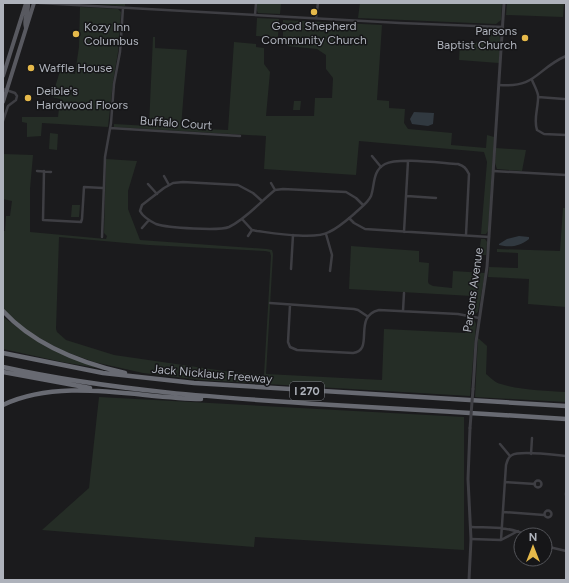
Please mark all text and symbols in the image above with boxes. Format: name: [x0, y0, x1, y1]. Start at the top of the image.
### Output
marker: Good Shepherd Community Church: [309, 7, 319, 17]
place label: Good Shepherd Community Church: [261, 19, 367, 47]
place label: Kozy Inn Columbus: [84, 20, 139, 48]
place label: Parsons Baptist Church: [437, 24, 517, 52]
marker: Kozy Inn Columbus: [71, 29, 81, 39]
marker: Parsons Baptist Church: [520, 33, 530, 43]
place label: Waffle House: [39, 61, 112, 75]
marker: Waffle House: [26, 63, 36, 73]
place label: Deible's Hardwood Floors: [36, 84, 129, 112]
marker: Deible's Hardwood Floors: [23, 93, 33, 103]
street label: Buffalo Court: [139, 113, 213, 133]
street label: Parsons Avenue: [460, 246, 486, 333]
street label: Jack Nicklaus Freeway: [151, 362, 274, 386]
road number: I 270: [290, 382, 324, 400]
north arrow: [513, 527, 553, 567]
text: N: [529, 531, 537, 544]

